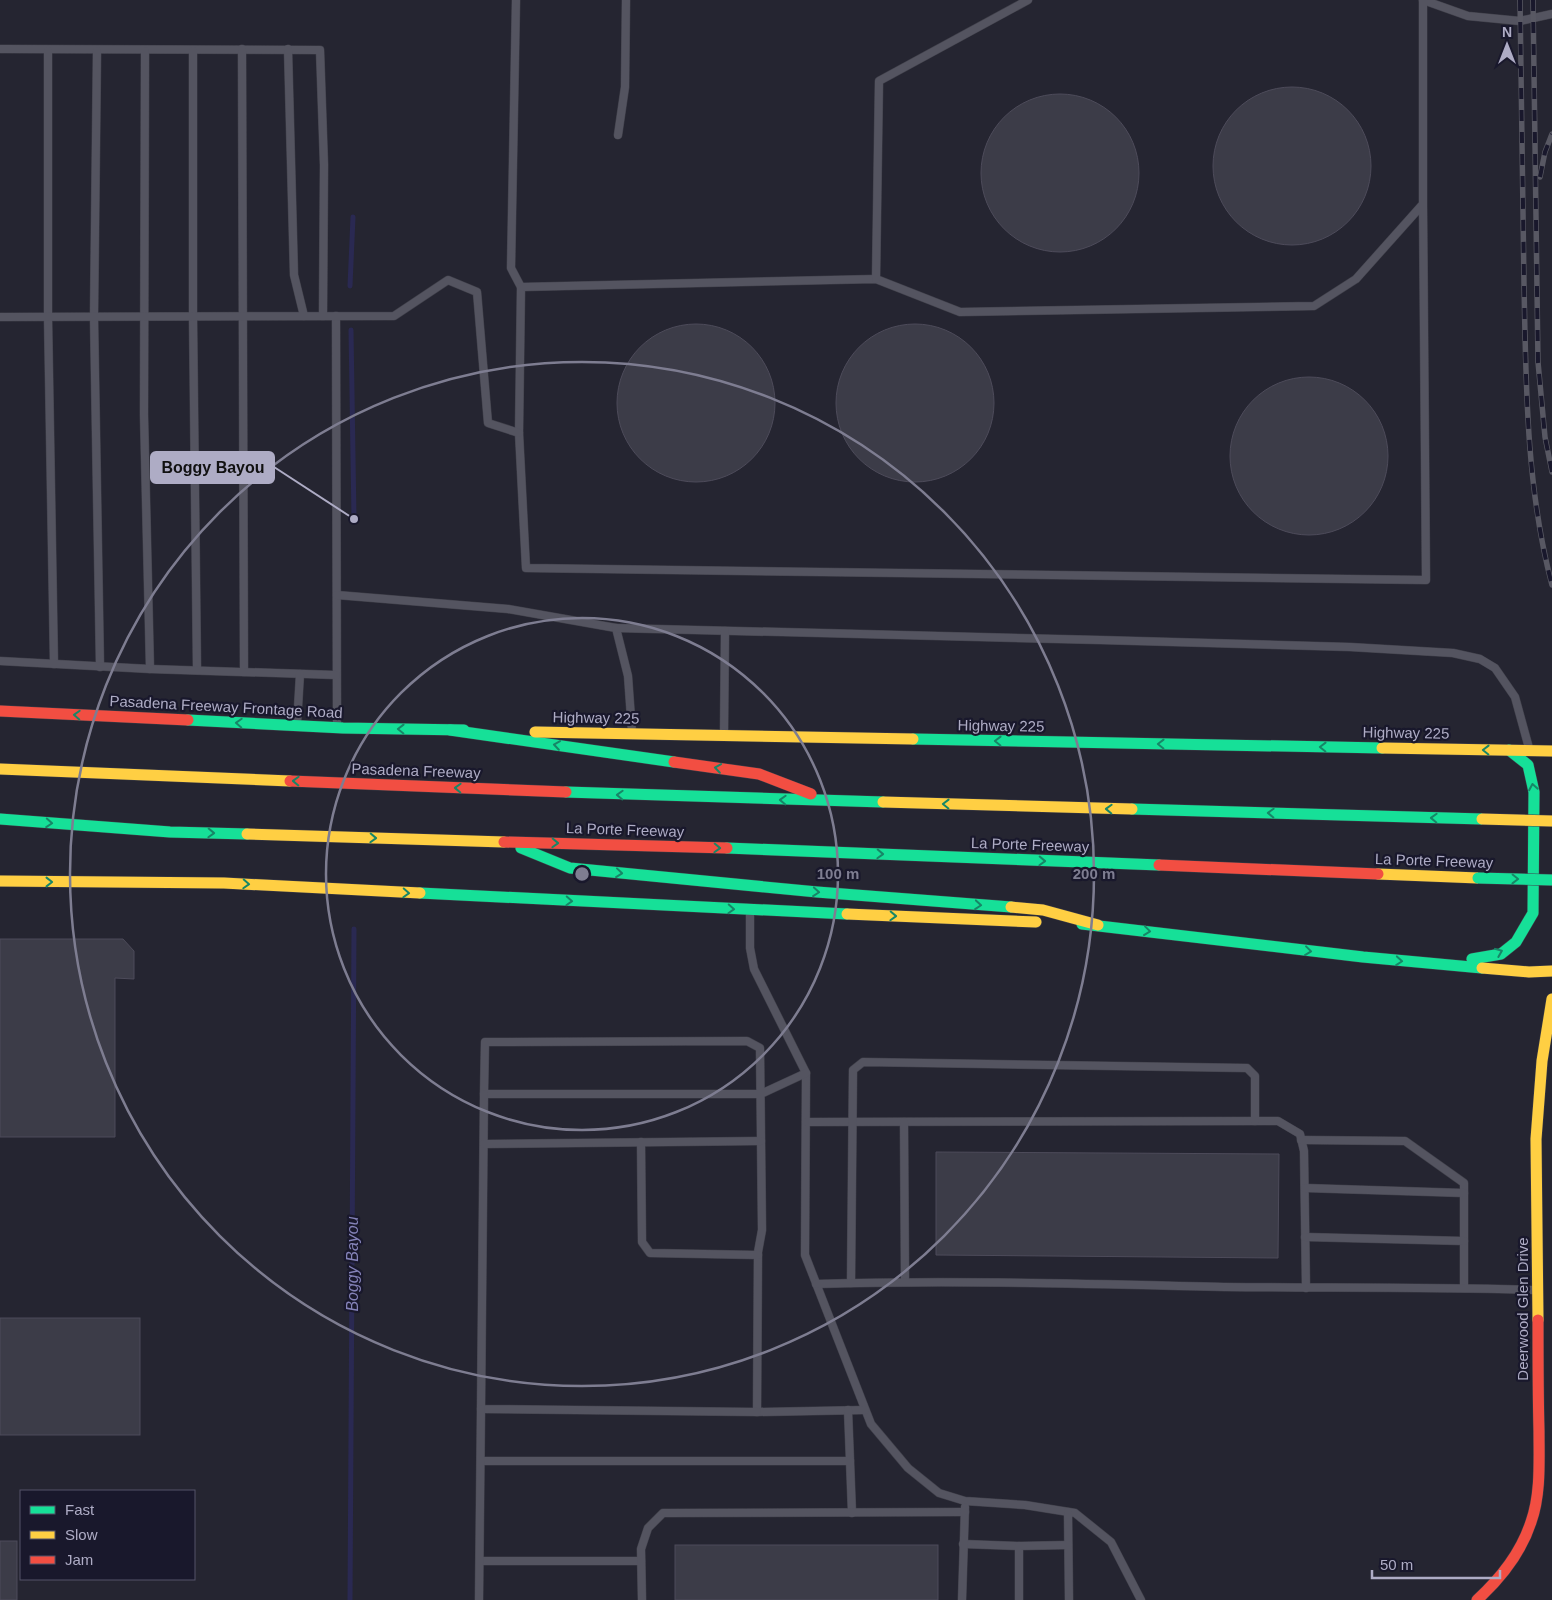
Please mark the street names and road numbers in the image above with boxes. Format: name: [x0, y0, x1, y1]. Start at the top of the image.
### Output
street label: Pasadena Freeway Frontage Road: [109, 692, 343, 721]
street label: Highway 225: [553, 708, 640, 727]
street label: Highway 225: [958, 716, 1045, 735]
street label: Highway 225: [1363, 723, 1450, 742]
street label: Pasadena Freeway: [351, 760, 481, 781]
street label: La Porte Freeway: [566, 819, 685, 840]
street label: La Porte Freeway: [971, 834, 1090, 855]
street label: La Porte Freeway: [1375, 850, 1494, 871]
street label: Deerwood Glen Drive: [1514, 1237, 1531, 1381]

